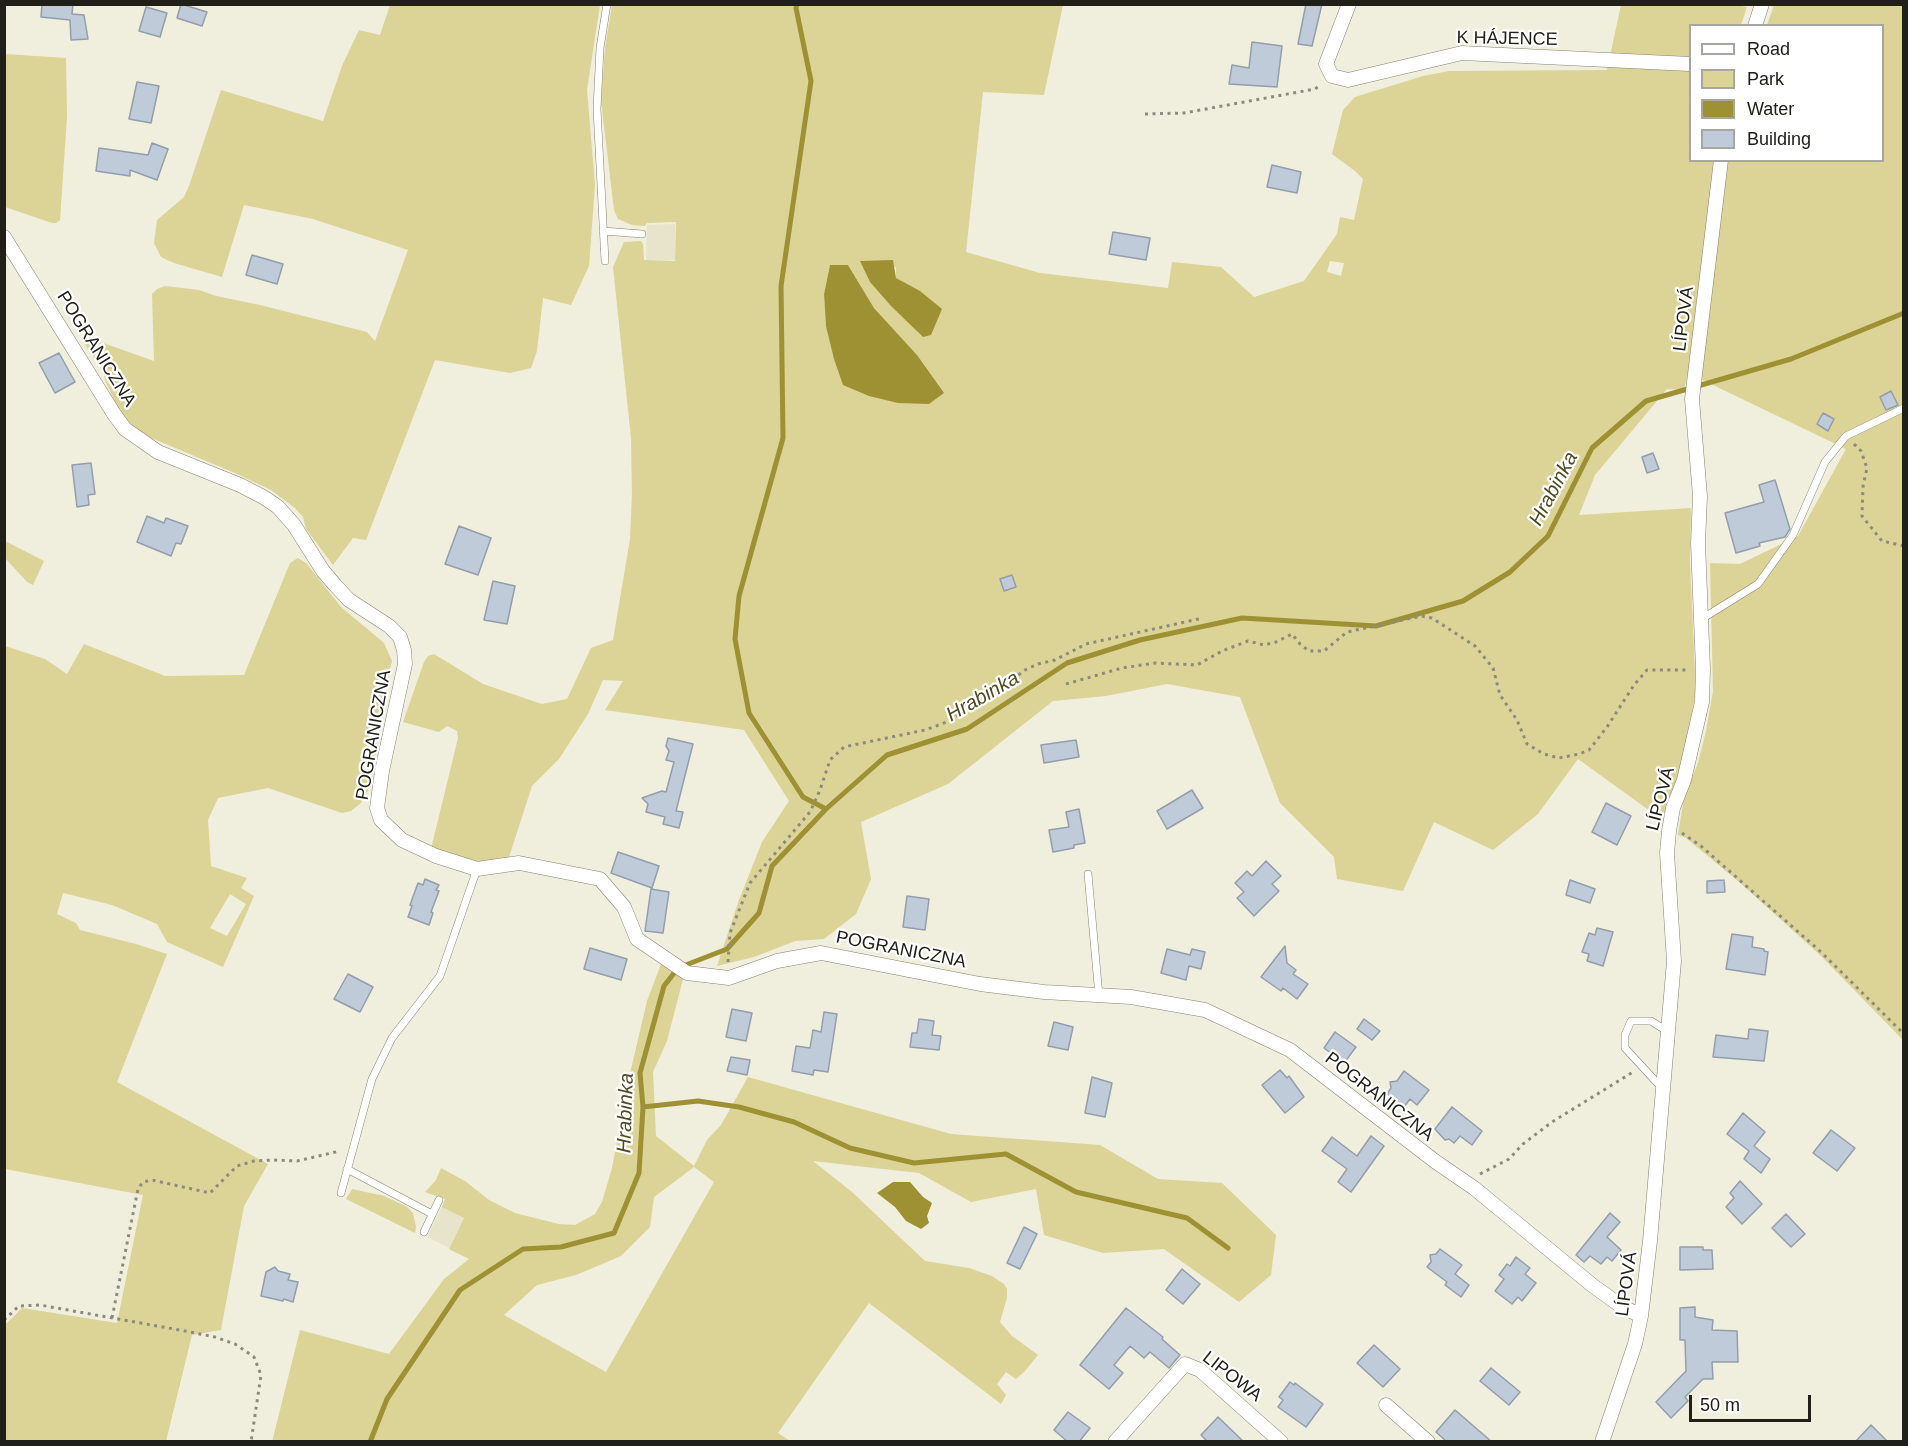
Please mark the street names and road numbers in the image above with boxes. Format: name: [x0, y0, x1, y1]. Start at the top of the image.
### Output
street label: K HÁJENCE: [1456, 27, 1558, 51]
street label: LÍPOVÁ: [1669, 285, 1699, 353]
street label: POGRANICZNA: [52, 287, 140, 411]
street label: POGRANICZNA: [352, 668, 396, 802]
street label: LÍPOVÁ: [1642, 765, 1680, 833]
street label: POGRANICZNA: [834, 927, 968, 973]
street label: POGRANICZNA: [1320, 1048, 1438, 1146]
street label: LÍPOVÁ: [1612, 1250, 1642, 1318]
street label: LIPOWA: [1198, 1347, 1266, 1407]

